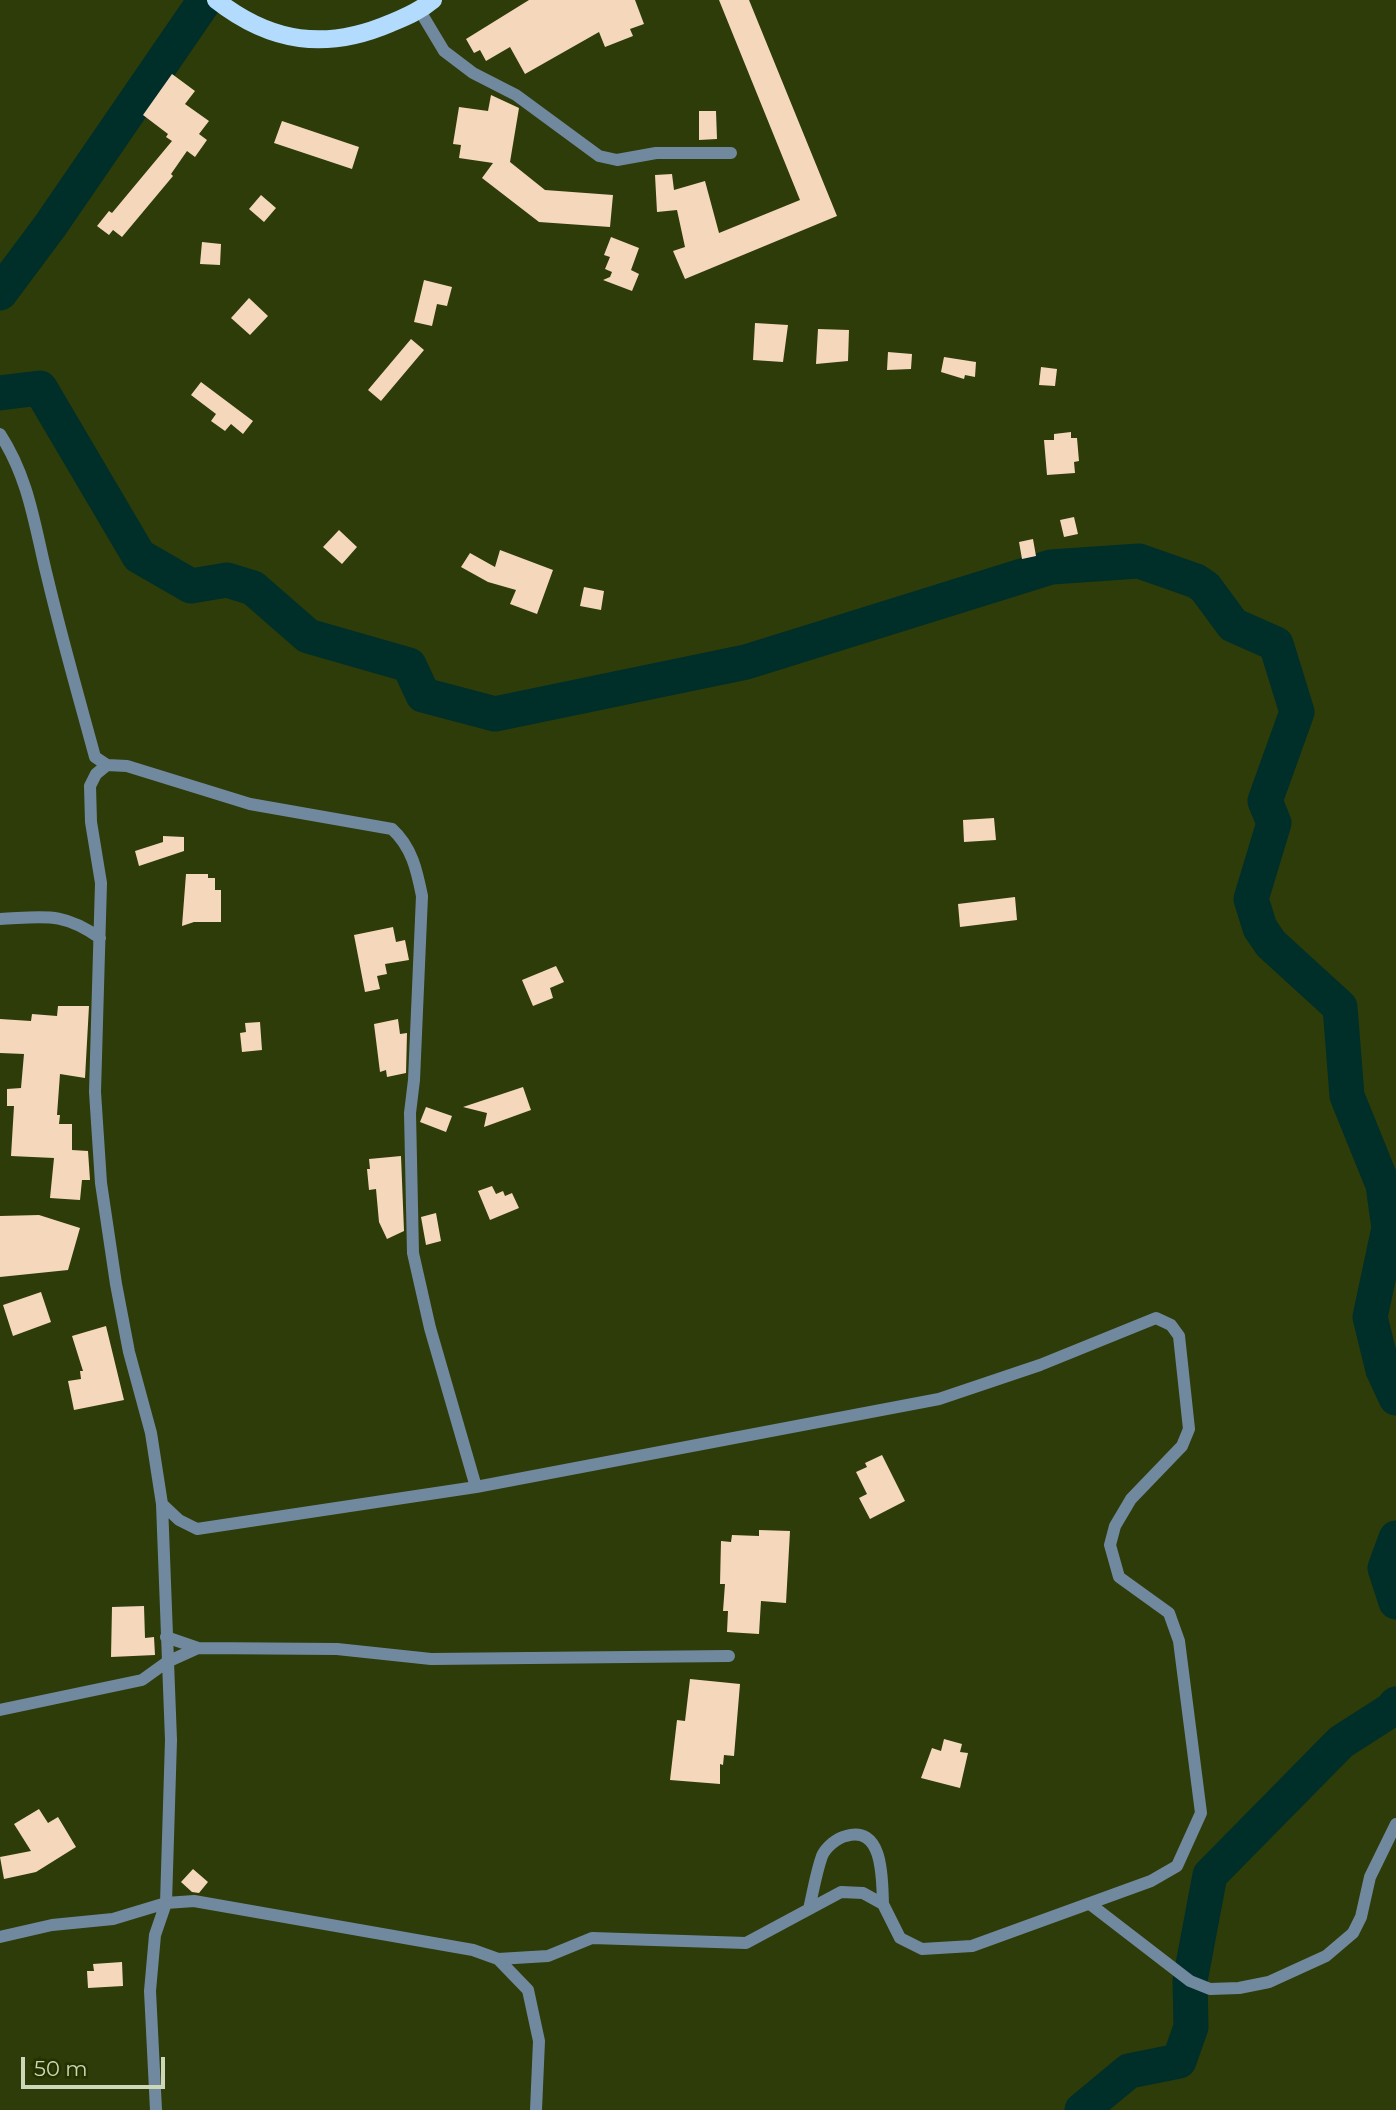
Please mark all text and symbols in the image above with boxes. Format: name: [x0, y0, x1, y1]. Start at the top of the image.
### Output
scale bar: [24, 2044, 168, 2088]
text: 50 m: [34, 2056, 88, 2081]

